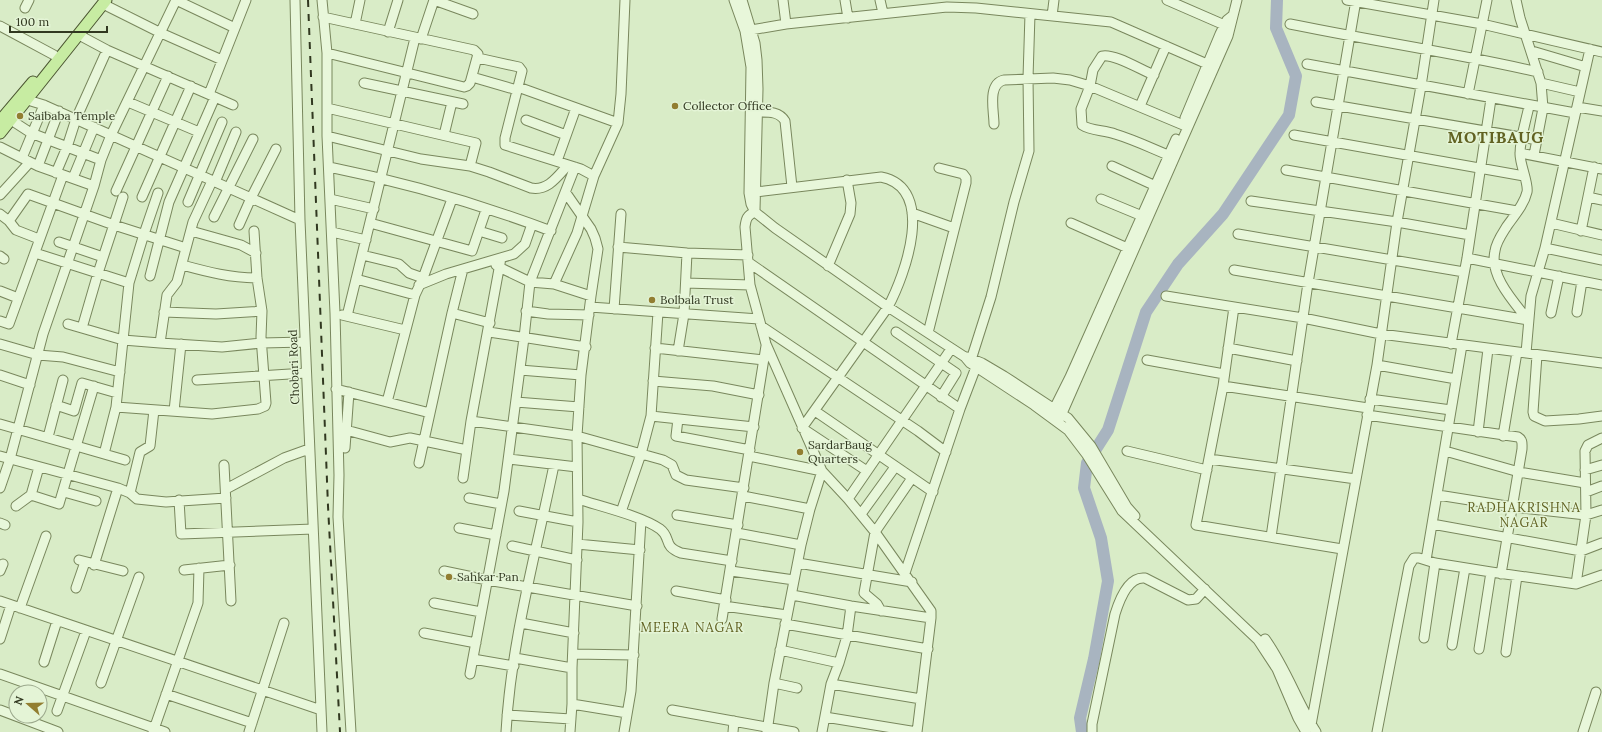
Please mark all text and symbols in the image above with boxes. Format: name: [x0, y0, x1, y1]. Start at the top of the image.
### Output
scale bar: [10, 8, 107, 34]
text: 100 m: [16, 14, 49, 29]
place label: Collector Office: [683, 98, 772, 113]
marker: Collector Office: [670, 101, 680, 111]
place label: Saibaba Temple: [28, 108, 116, 123]
marker: Saibaba Temple: [15, 111, 25, 121]
district label: MOTIBAUG: [1448, 127, 1544, 147]
place label: Bolbala Trust: [660, 292, 734, 307]
marker: Bolbala Trust: [647, 295, 657, 305]
street label: Chobari Road: [285, 329, 302, 405]
place label: SardarBaug Quarters: [808, 437, 872, 466]
marker: SardarBaug Quarters: [795, 447, 805, 457]
district label: RADHAKRISHNA NAGAR: [1467, 499, 1581, 531]
place label: Sahkar Pan: [457, 569, 519, 584]
marker: Sahkar Pan: [444, 572, 454, 582]
district label: MEERA NAGAR: [640, 619, 744, 636]
north arrow: [8, 684, 48, 724]
text: N: [11, 694, 27, 707]

